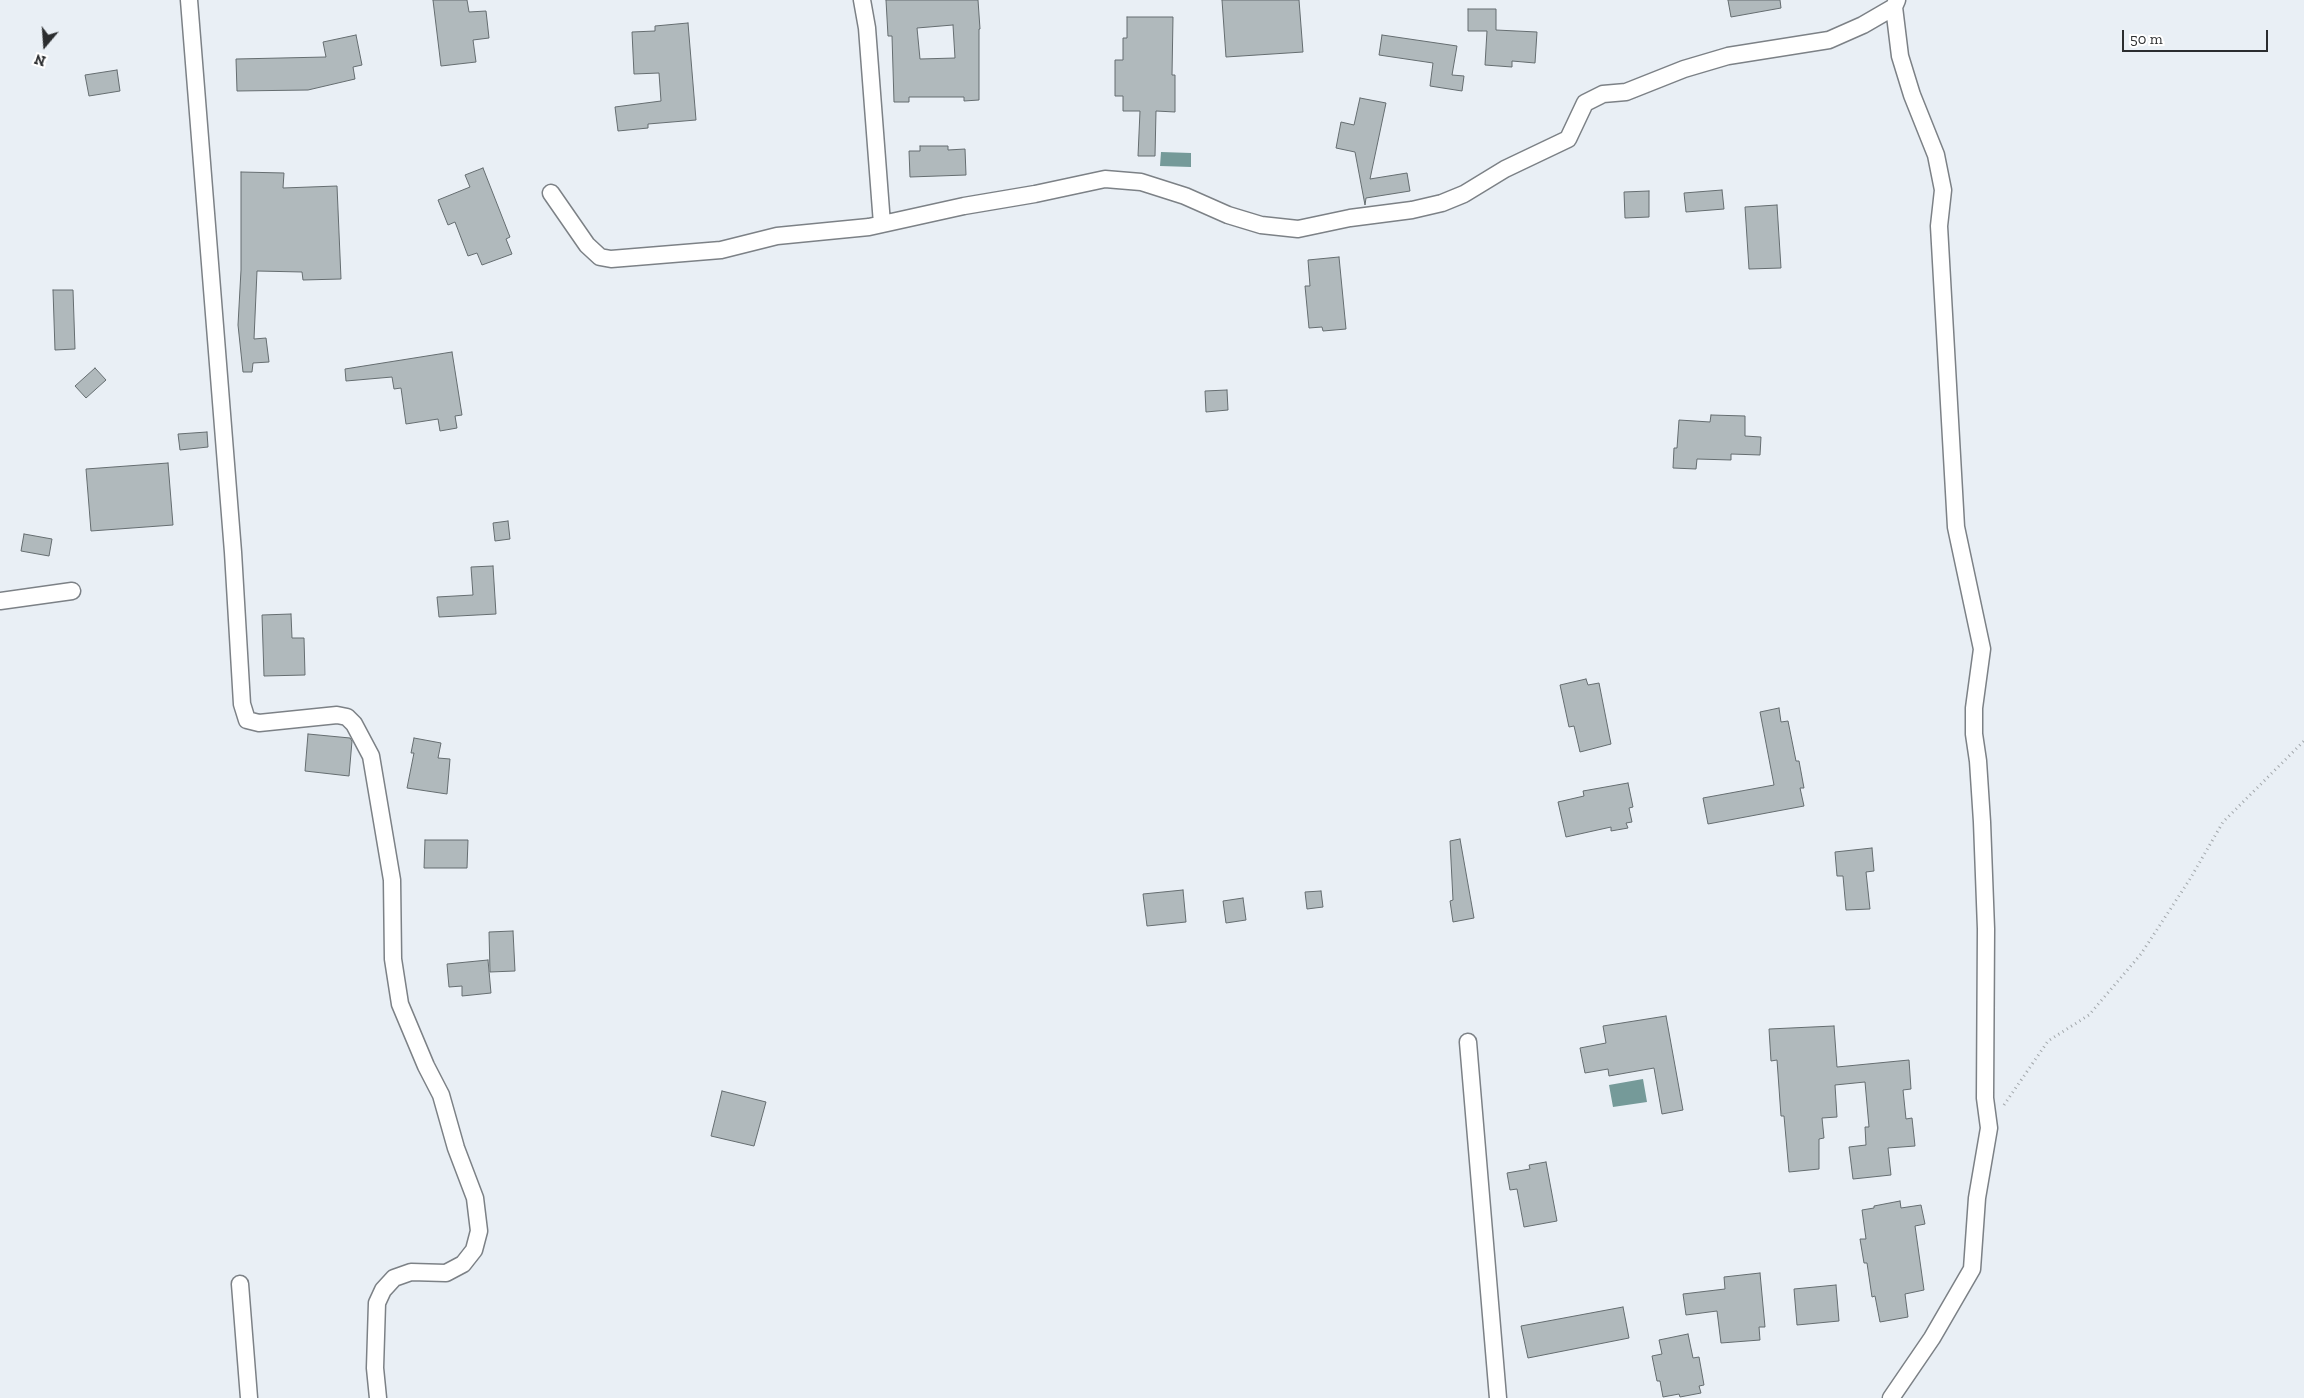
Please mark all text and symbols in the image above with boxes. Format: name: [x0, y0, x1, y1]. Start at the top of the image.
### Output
north arrow: [20, 20, 70, 70]
scale bar: [2124, 20, 2270, 52]
text: 50 m: [2130, 30, 2163, 48]
text: N: [33, 50, 48, 69]

